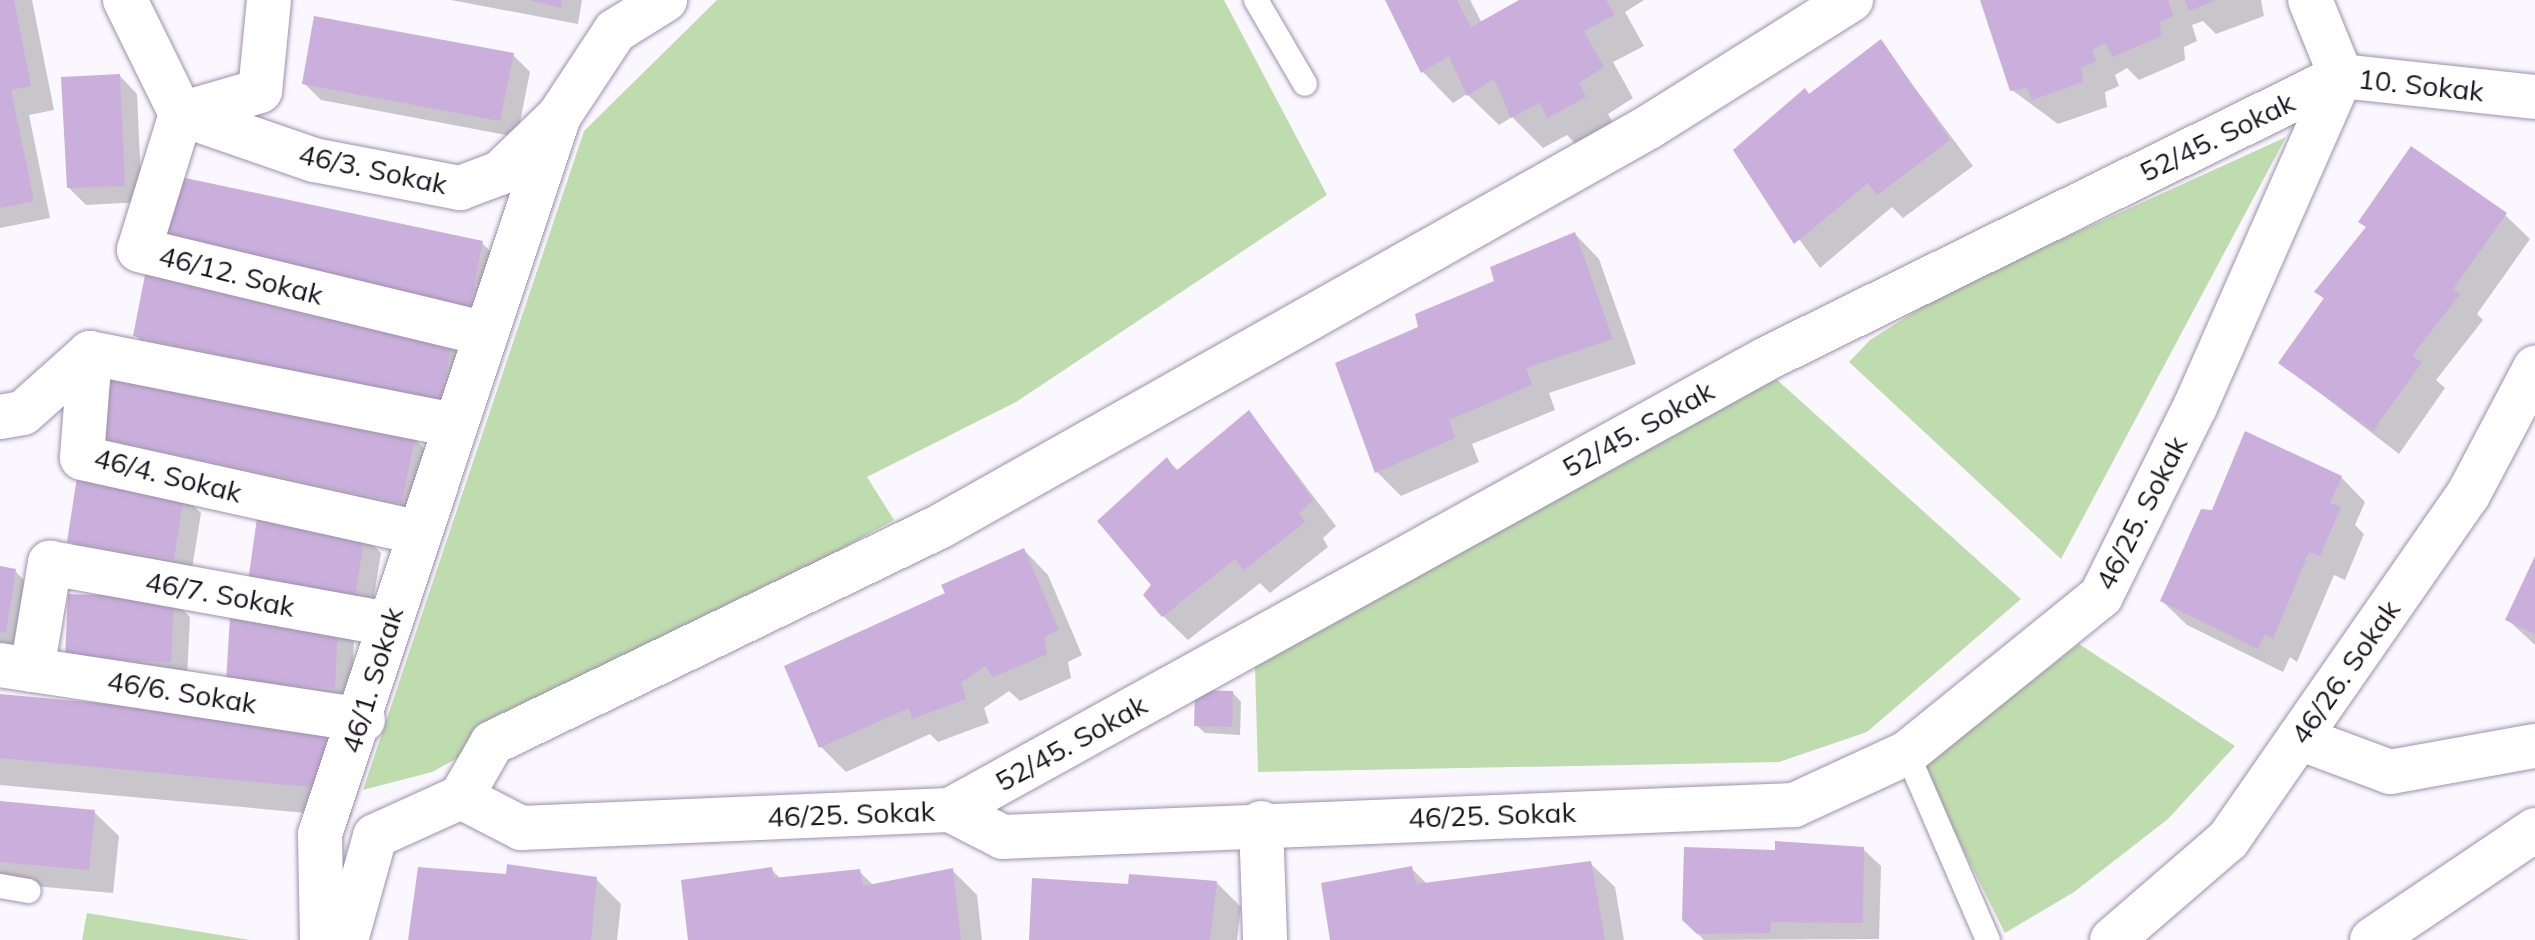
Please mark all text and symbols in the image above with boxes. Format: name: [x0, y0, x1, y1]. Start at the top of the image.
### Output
street label: 10. Sokak: [2356, 62, 2486, 108]
street label: 52/45. Sokak: [2134, 85, 2300, 189]
street label: 46/3. Sokak: [296, 137, 450, 201]
street label: 46/12. Sokak: [156, 238, 326, 312]
street label: 52/45. Sokak: [1556, 374, 1720, 484]
street label: 46/25. Sokak: [2088, 431, 2194, 595]
street label: 46/4. Sokak: [91, 440, 245, 510]
street label: 46/7. Sokak: [143, 564, 297, 624]
street label: 46/26. Sokak: [2283, 594, 2407, 750]
street label: 46/1. Sokak: [334, 603, 410, 757]
street label: 46/6. Sokak: [105, 664, 259, 720]
street label: 52/45. Sokak: [989, 688, 1153, 798]
street label: 46/25. Sokak: [767, 794, 935, 834]
street label: 46/25. Sokak: [1408, 795, 1576, 835]

